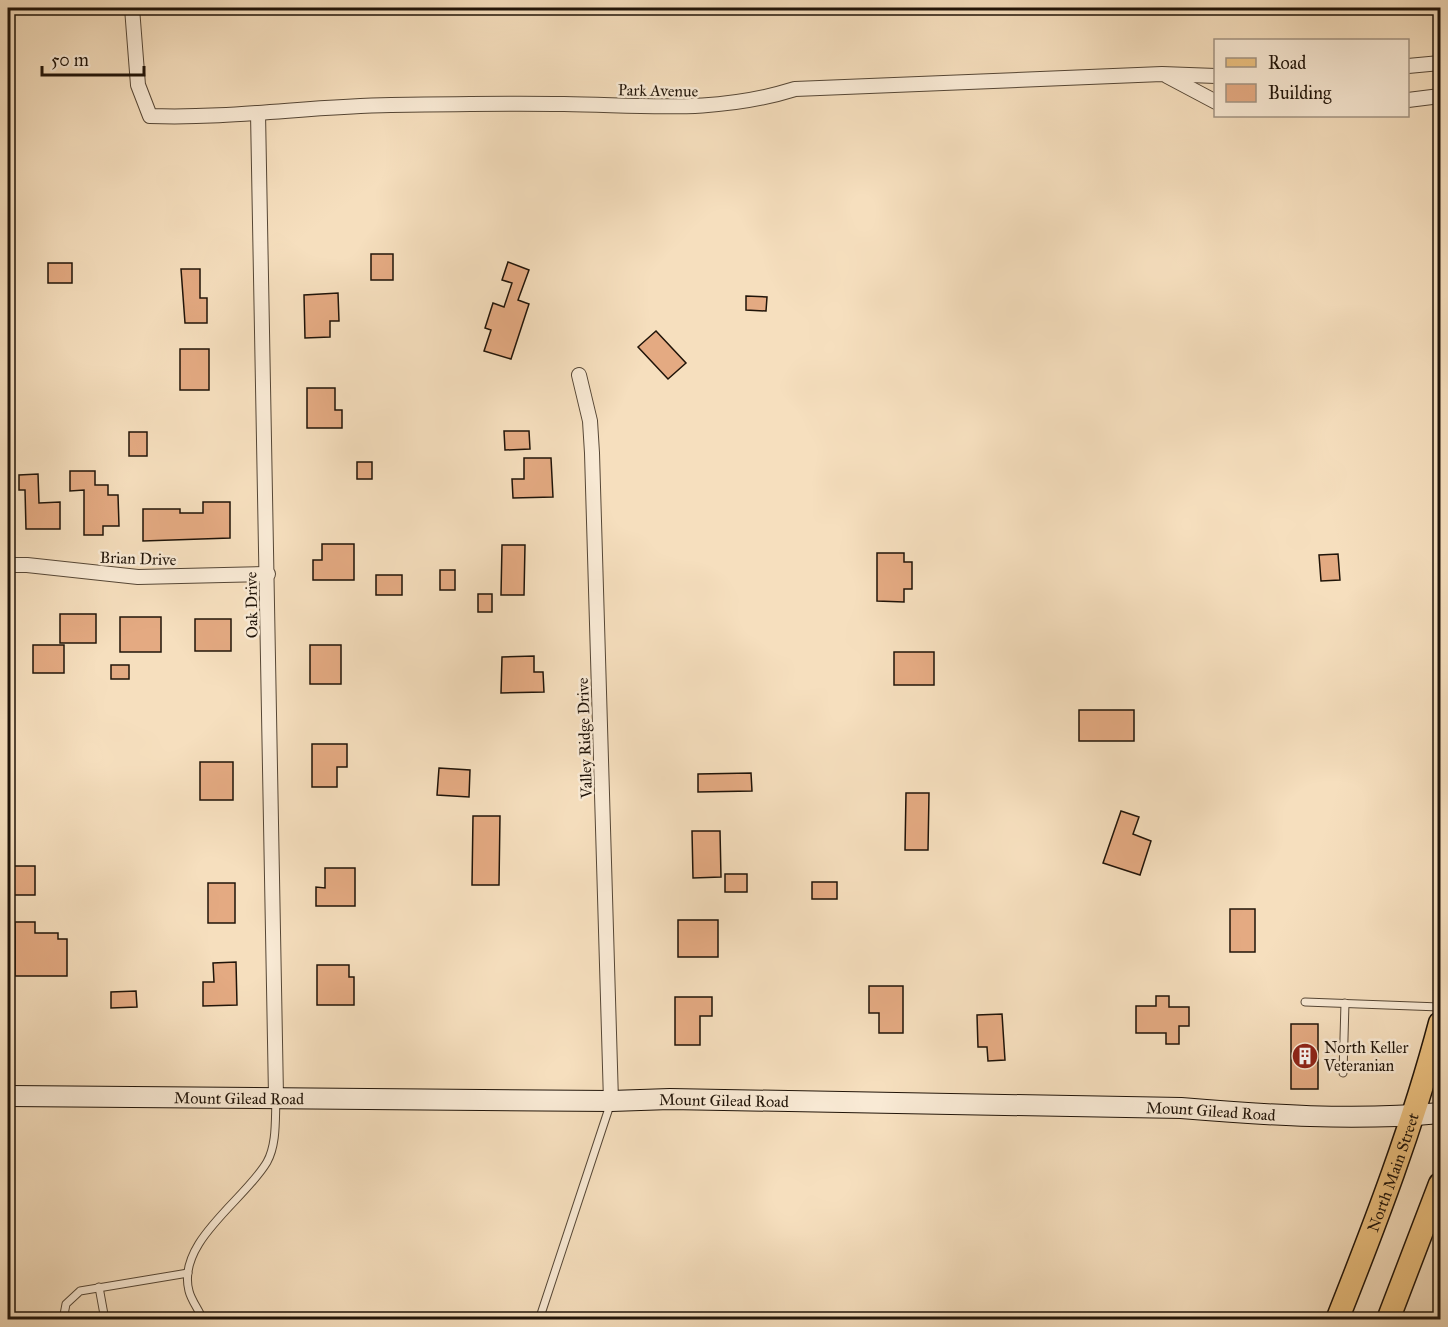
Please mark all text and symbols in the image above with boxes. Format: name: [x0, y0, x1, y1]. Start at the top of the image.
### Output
scale bar: [42, 39, 144, 77]
legend: [1214, 39, 1409, 117]
text: 50 m: [51, 49, 89, 71]
text: Road: [1268, 52, 1306, 74]
street label: Park Avenue: [618, 80, 699, 101]
text: Building: [1268, 82, 1332, 105]
street label: Brian Drive: [99, 548, 177, 569]
street label: Oak Drive: [241, 571, 262, 639]
street label: Valley Ridge Drive: [573, 677, 597, 800]
place label: North Keller Veteranian: [1323, 1038, 1409, 1075]
building icon: North Keller Veteranian: [1290, 1041, 1320, 1071]
street label: Mount Gilead Road: [174, 1088, 304, 1108]
street label: Mount Gilead Road: [659, 1090, 789, 1111]
street label: Mount Gilead Road: [1146, 1098, 1276, 1125]
street label: North Main Street: [1363, 1110, 1423, 1235]

